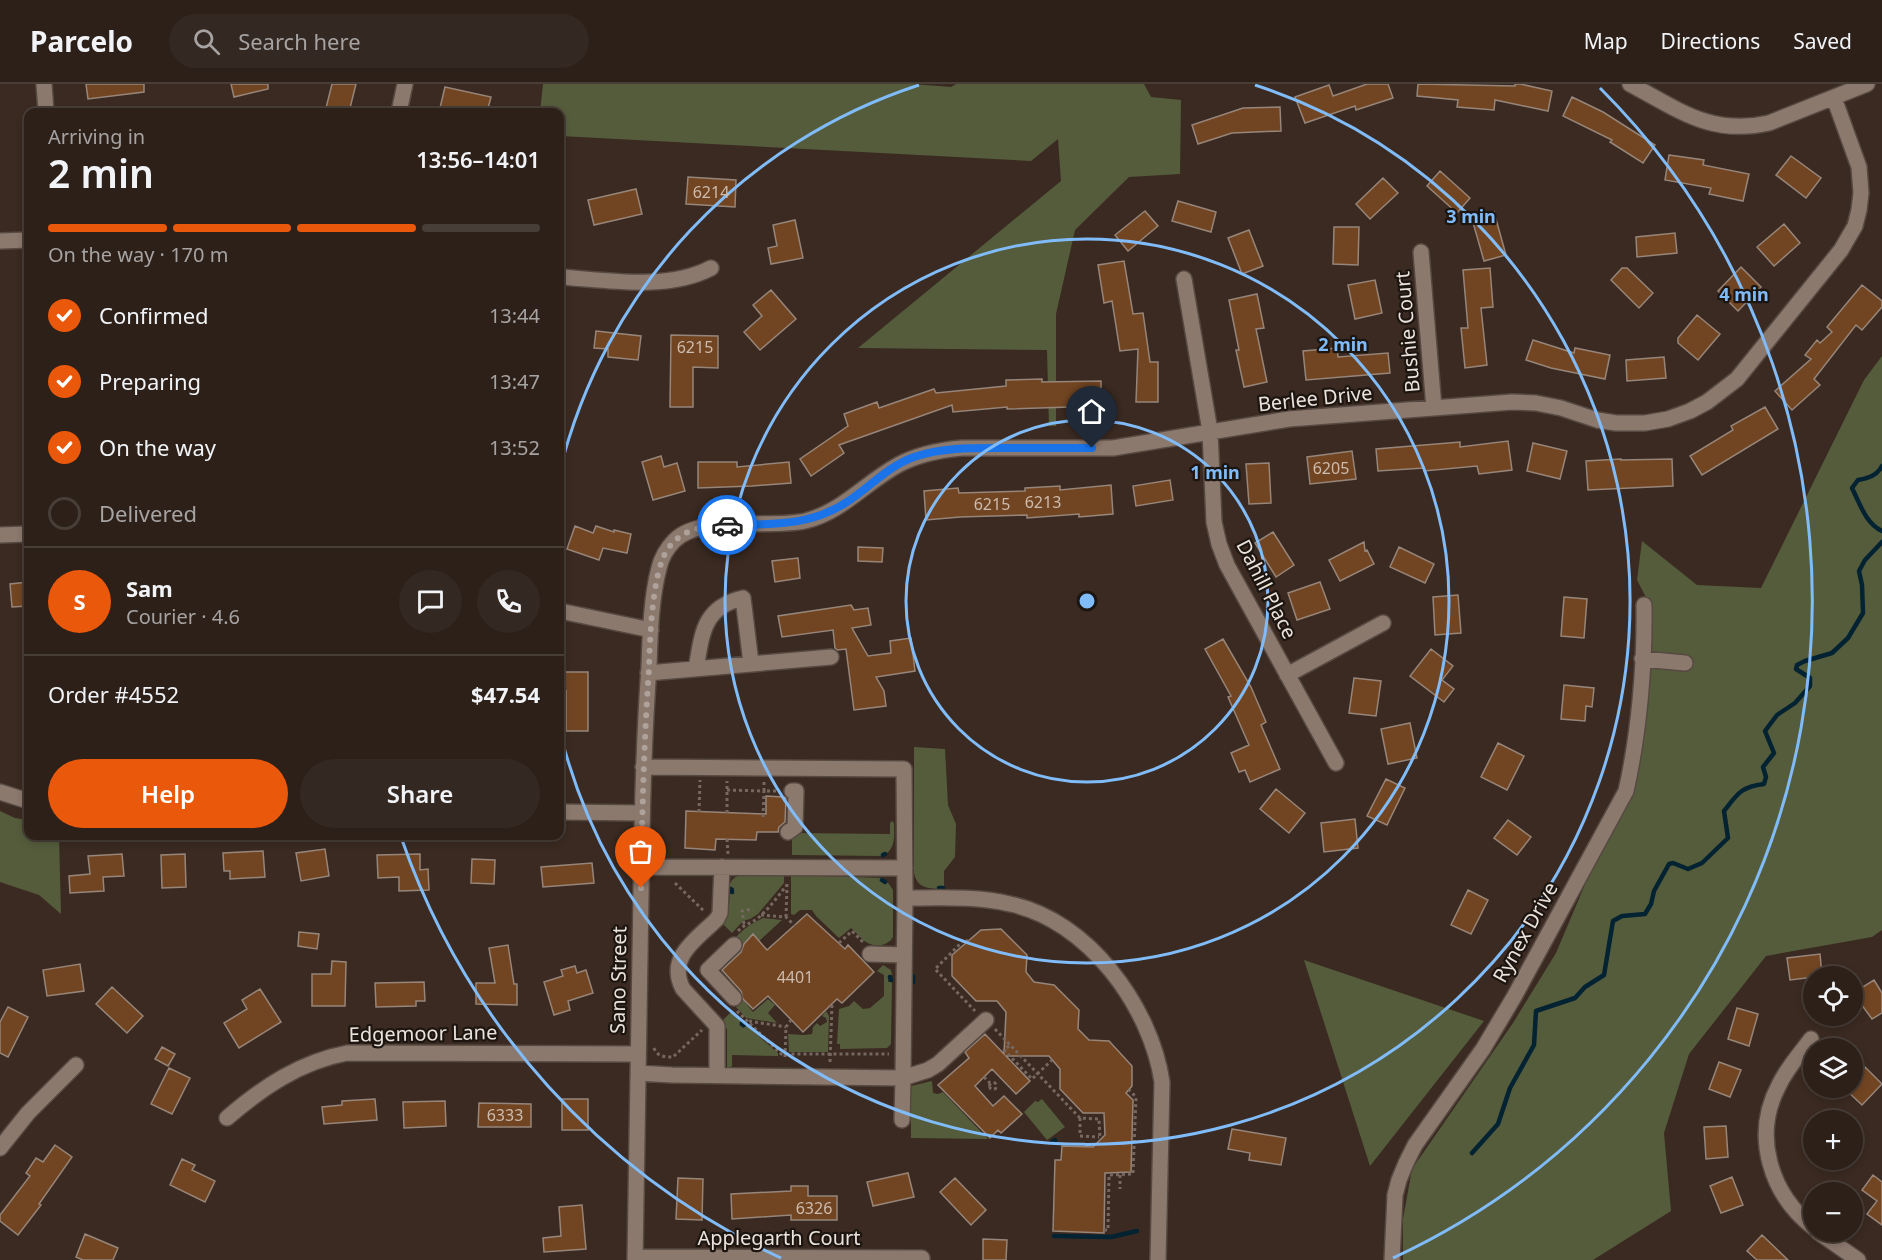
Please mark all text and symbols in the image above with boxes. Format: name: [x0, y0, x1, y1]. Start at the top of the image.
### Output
search box: [169, 14, 589, 68]
text: Parcelo: [30, 22, 133, 60]
icon: search: [190, 25, 223, 58]
text: Search here: [238, 26, 361, 56]
text: Map: [1584, 27, 1628, 55]
text: Directions: [1661, 27, 1760, 55]
text: Saved: [1793, 27, 1852, 55]
text: Arriving in: [48, 123, 145, 150]
text: 13:56–14:01: [416, 144, 540, 174]
text: 2 min: [48, 146, 154, 199]
house number: 6214: [693, 181, 729, 203]
text: 3 min: [1446, 204, 1496, 228]
text: On the way · 170 m: [48, 241, 228, 268]
street label: Bushie Court: [1388, 270, 1426, 394]
text: 4 min: [1719, 282, 1769, 306]
icon: check: [48, 299, 81, 332]
text: Confirmed: [99, 300, 209, 330]
text: 13:44: [489, 302, 540, 329]
text: 2 min: [1318, 332, 1368, 356]
house number: 6215: [677, 336, 713, 358]
icon: check: [48, 365, 81, 398]
text: Preparing: [99, 366, 201, 396]
text: 13:47: [489, 368, 540, 395]
street label: Berlee Drive: [1256, 379, 1374, 417]
pin: [1066, 386, 1117, 448]
icon: home: [1075, 395, 1108, 428]
icon: check: [48, 431, 81, 464]
text: On the way: [99, 432, 216, 462]
text: 13:52: [489, 434, 540, 461]
house number: 6205: [1313, 457, 1349, 479]
text: 1 min: [1190, 460, 1240, 484]
house number: 6213: [1025, 491, 1061, 513]
house number: 6215: [974, 493, 1010, 515]
courier: [697, 495, 757, 555]
text: Delivered: [99, 498, 197, 528]
icon: car: [711, 509, 744, 542]
street label: Dahill Place: [1230, 535, 1304, 643]
button: chat: [399, 570, 462, 633]
button: phone: [477, 570, 540, 633]
text: Sam: [126, 573, 173, 603]
text: S: [73, 586, 86, 616]
centre of rings: [1077, 591, 1097, 611]
text: Courier · 4.6: [126, 603, 240, 630]
text: Order #4552: [48, 679, 179, 709]
text: $47.54: [471, 679, 540, 709]
button: Help: [48, 759, 288, 828]
button: Share: [300, 759, 540, 828]
pin: [615, 826, 666, 888]
icon: bag: [624, 835, 657, 868]
street label: Rynex Drive: [1486, 877, 1564, 987]
street label: Sano Street: [604, 926, 632, 1034]
house number: 4401: [777, 966, 813, 988]
map controls: [1803, 966, 1863, 1242]
button: locate: [1803, 966, 1863, 1026]
street label: Edgemoor Lane: [348, 1018, 498, 1048]
button: layers: [1803, 1038, 1863, 1098]
house number: 6333: [487, 1104, 523, 1126]
button: +: [1803, 1110, 1863, 1170]
button: −: [1803, 1182, 1863, 1242]
house number: 6326: [796, 1197, 832, 1219]
street label: Applegarth Court: [698, 1224, 860, 1251]

